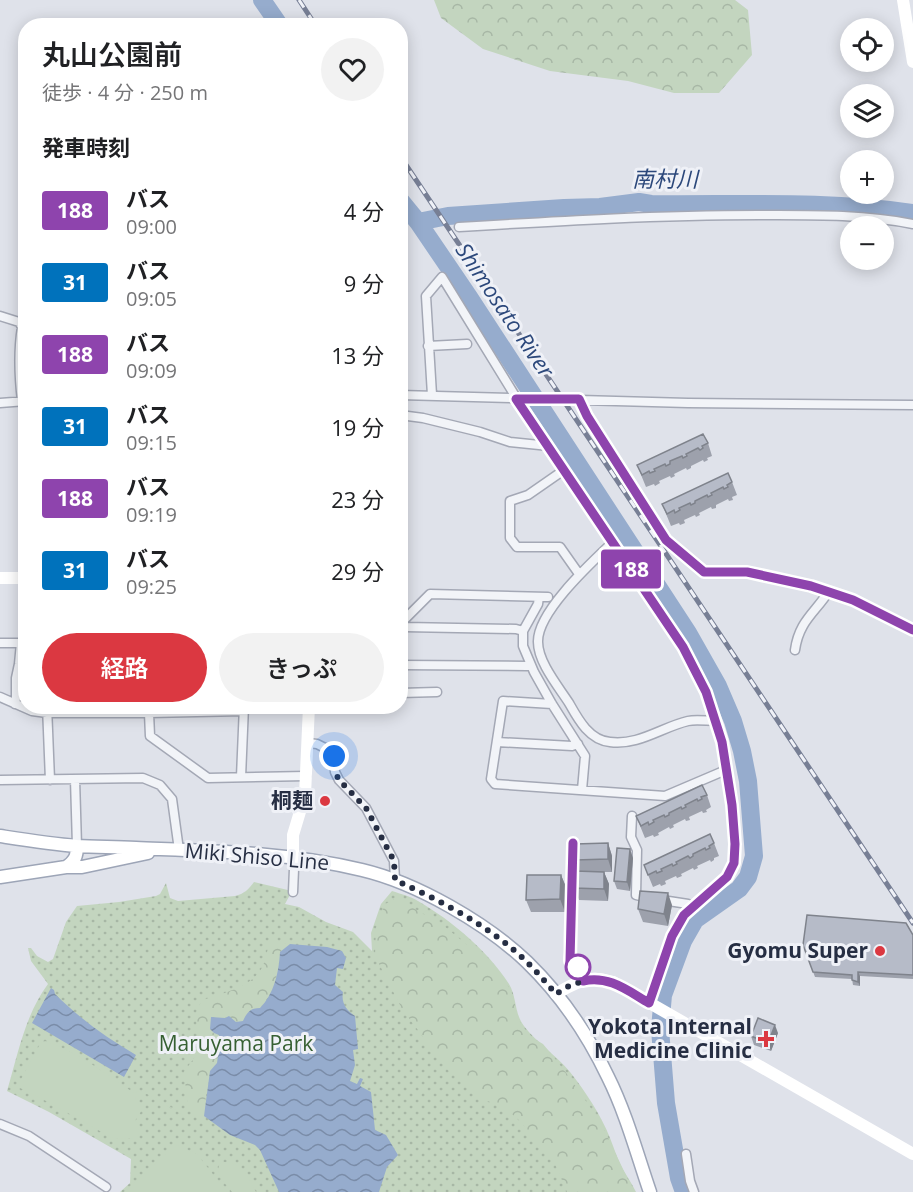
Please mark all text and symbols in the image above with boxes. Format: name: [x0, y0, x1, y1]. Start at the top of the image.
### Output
map controls: [840, 18, 894, 270]
button: locate: [840, 18, 894, 72]
text: 丸山公園前: [42, 35, 182, 73]
button: heart: [321, 38, 384, 101]
text: 徒歩 · 4 分 · 250 m: [42, 79, 208, 106]
button: layers: [840, 84, 894, 138]
text: 発車時刻: [42, 132, 130, 162]
button: +: [840, 150, 894, 204]
water label: 南村川: [632, 163, 700, 193]
text: バス: [126, 183, 170, 213]
text: 188: [57, 196, 93, 224]
text: 4 分: [344, 196, 384, 226]
text: 09:00: [126, 213, 177, 240]
button: −: [840, 216, 894, 270]
water label: Shimosato River: [450, 236, 563, 384]
text: バス: [126, 255, 170, 285]
text: 31: [63, 268, 87, 296]
text: 9 分: [344, 268, 384, 298]
text: 09:05: [126, 285, 177, 312]
text: バス: [126, 327, 170, 357]
text: 188: [57, 340, 93, 368]
text: 13 分: [331, 340, 384, 370]
text: 09:09: [126, 357, 177, 384]
text: バス: [126, 399, 170, 429]
text: 31: [63, 412, 87, 440]
text: 19 分: [331, 412, 384, 442]
text: 09:15: [126, 429, 177, 456]
text: バス: [126, 471, 170, 501]
text: 188: [57, 484, 93, 512]
text: 23 分: [331, 484, 384, 514]
text: 09:19: [126, 501, 177, 528]
text: バス: [126, 543, 170, 573]
line badge: 188: [596, 550, 666, 588]
text: 188: [613, 555, 649, 583]
text: 31: [63, 556, 87, 584]
text: 29 分: [331, 556, 384, 586]
text: 09:25: [126, 573, 177, 600]
button: 経路: [42, 633, 207, 702]
button: きっぷ: [219, 633, 384, 702]
your location: [319, 741, 349, 771]
place label: 桐麺: [271, 786, 313, 814]
marker: 桐麺: [318, 794, 332, 808]
street label: Miki Shiso Line: [184, 836, 330, 876]
place label: Gyomu Super: [727, 936, 868, 964]
marker: Gyomu Super: [873, 944, 887, 958]
unlabelled marker: [565, 954, 591, 980]
place label: Yokota Internal Medicine Clinic: [588, 1012, 752, 1064]
park label: Maruyama Park: [159, 1029, 313, 1057]
marker: Yokota Internal Medicine Clinic: [757, 1030, 775, 1048]

